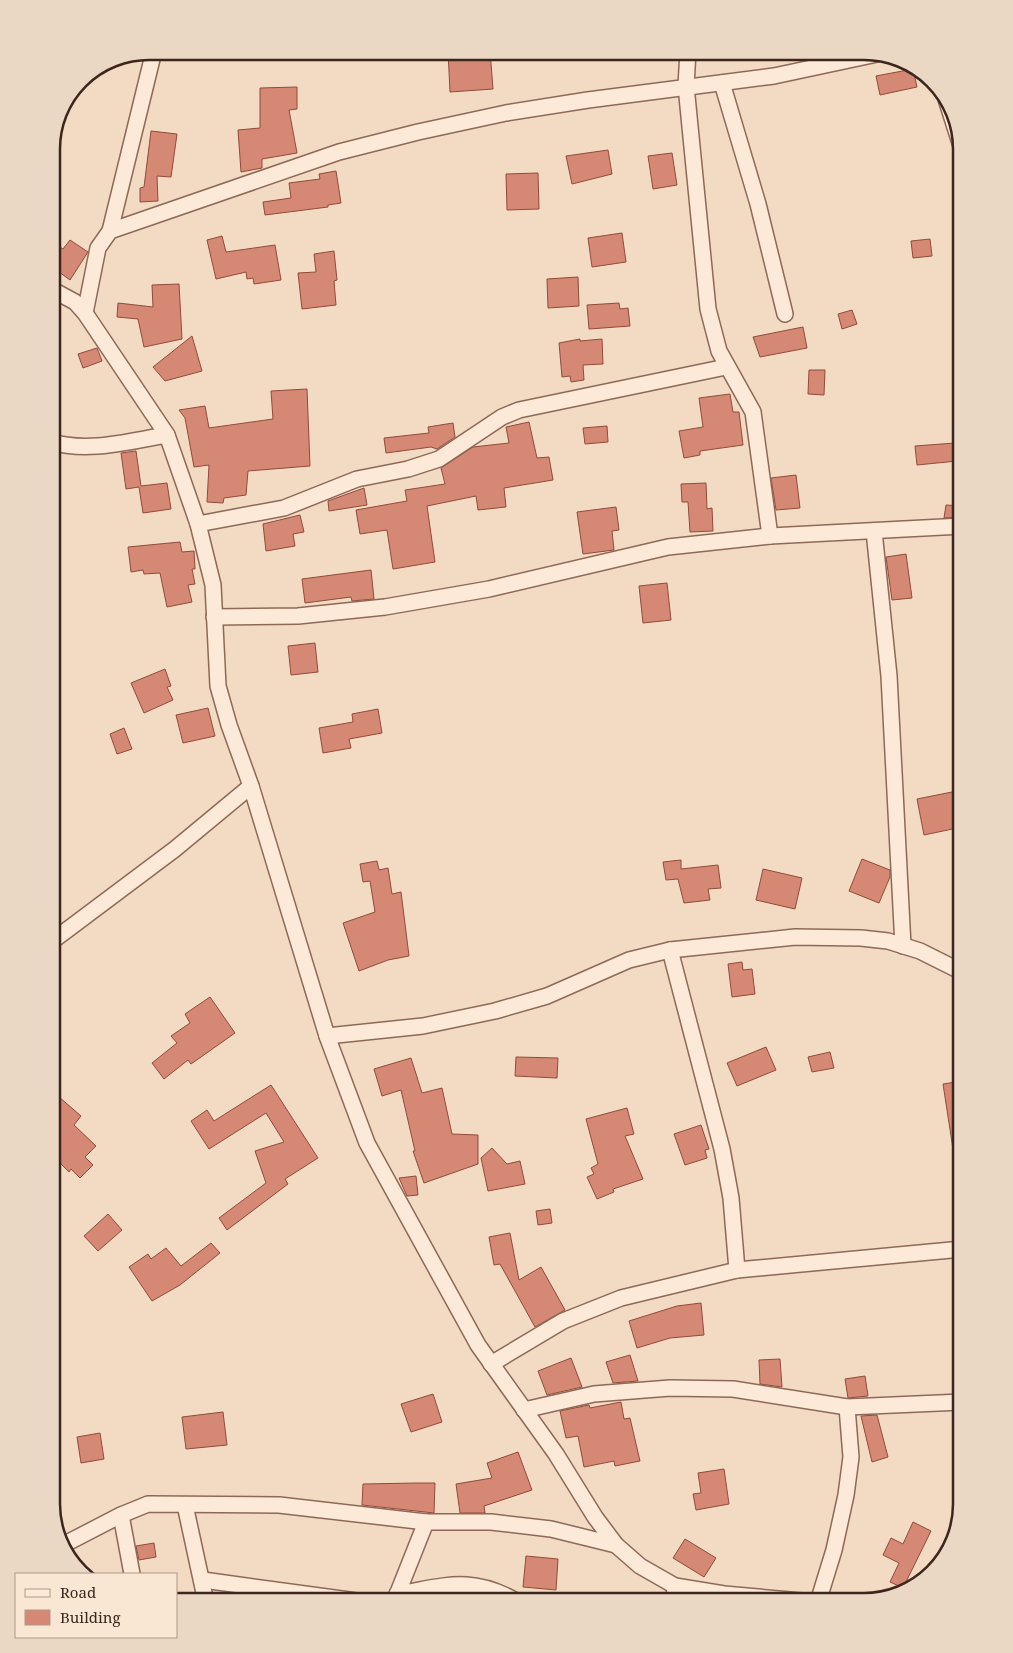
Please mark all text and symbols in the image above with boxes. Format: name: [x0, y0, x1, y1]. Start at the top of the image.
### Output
legend: [15, 1573, 178, 1638]
text: Road: [60, 1582, 96, 1602]
text: Building: [60, 1607, 121, 1627]

